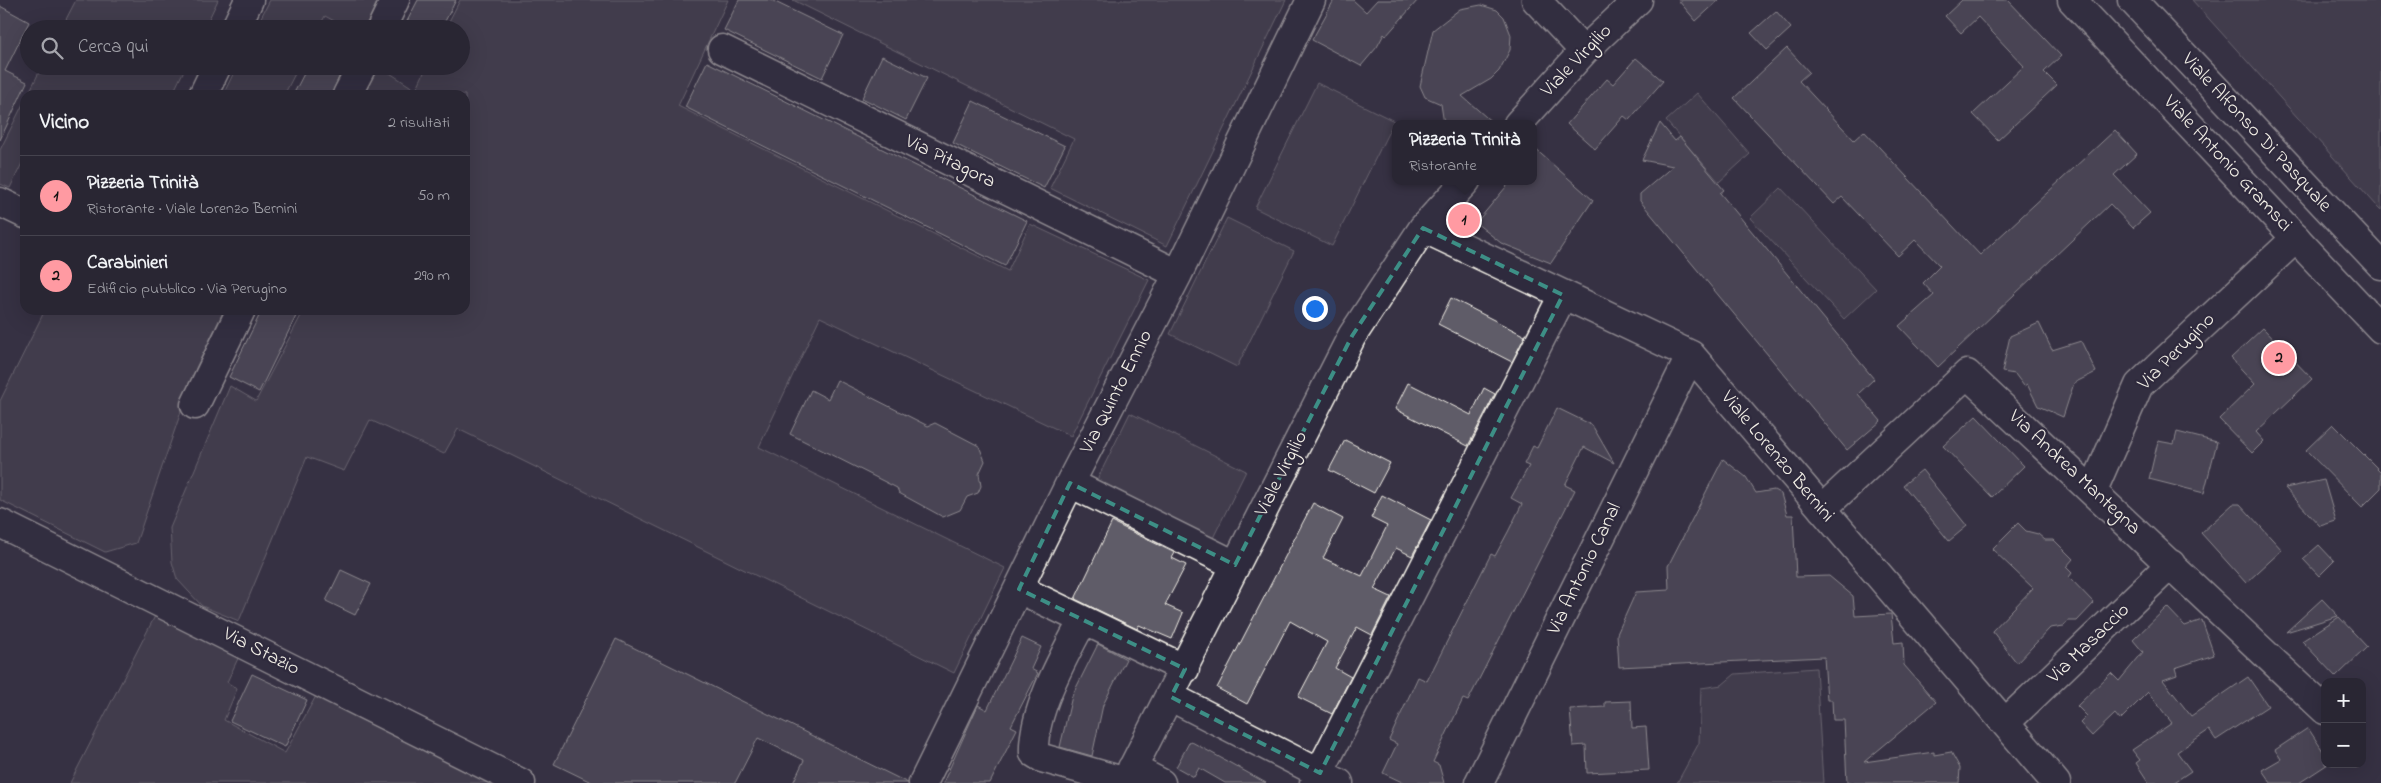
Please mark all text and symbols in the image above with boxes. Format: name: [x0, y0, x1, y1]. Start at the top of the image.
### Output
street label: Viale Virgilio: [1534, 18, 1620, 106]
search box: [20, 20, 470, 75]
icon: search: [38, 34, 66, 62]
text: Cerca qui: [78, 34, 148, 61]
street label: Viale Alfonso Di Pasquale: [2173, 46, 2338, 219]
street label: Viale Antonio Gramsci: [2155, 88, 2298, 239]
text: Vicino: [40, 108, 89, 138]
text: 2 risultati: [388, 111, 450, 135]
popup: [1392, 120, 1537, 185]
street label: Via Pitagora: [898, 127, 1000, 197]
text: Pizzeria Trinità: [1409, 127, 1520, 154]
text: Ristorante: [1409, 154, 1477, 178]
text: Pizzeria Trinità: [87, 170, 198, 197]
text: 1: [53, 184, 59, 208]
text: 50 m: [418, 184, 450, 208]
text: Ristorante · Viale Lorenzo Bernini: [87, 197, 297, 221]
pin: 1: [1448, 201, 1480, 239]
text: Carabinieri: [87, 250, 168, 277]
text: 2: [52, 264, 60, 288]
text: 290 m: [414, 264, 450, 288]
text: Edificio pubblico · Via Perugino: [87, 277, 287, 301]
your location: [1302, 296, 1328, 322]
street label: Via Perugino: [2131, 307, 2223, 399]
street label: Via Quinto Ennio: [1073, 325, 1161, 460]
pin: 2: [2263, 339, 2295, 377]
street label: Viale Lorenzo Bernini: [1712, 384, 1841, 529]
street label: Via Andrea Mantegna: [2000, 403, 2147, 543]
street label: Viale Virgilio: [1248, 426, 1317, 523]
street label: Via Antonio Canal: [1540, 498, 1630, 641]
street label: Via Masaccio: [2040, 597, 2137, 692]
street label: Via Stazio: [217, 620, 304, 684]
map controls: [2321, 678, 2366, 768]
button: +: [2321, 678, 2366, 723]
button: −: [2321, 723, 2366, 768]

